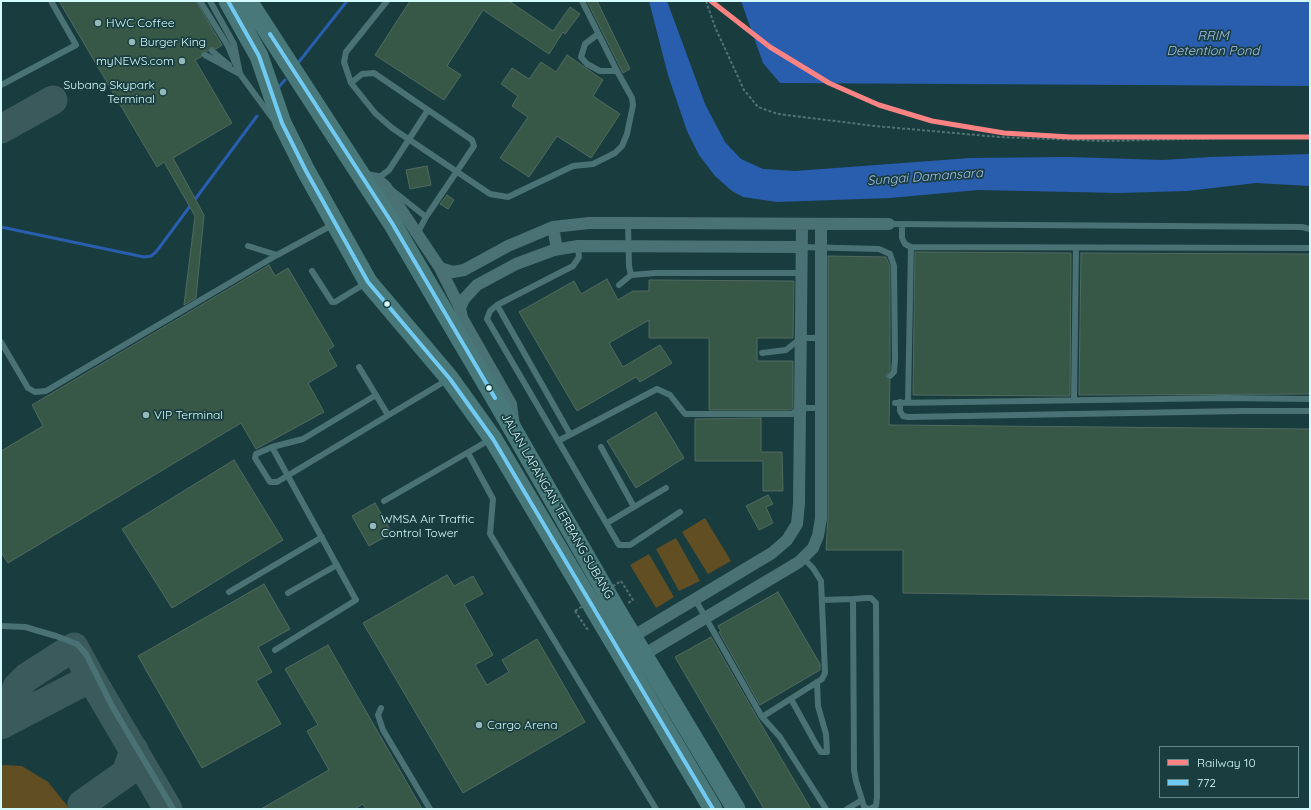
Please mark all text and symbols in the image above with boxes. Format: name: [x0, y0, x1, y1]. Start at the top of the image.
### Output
place label: HWC Coffee: [106, 16, 175, 30]
marker: HWC Coffee: [93, 18, 103, 28]
water label: RRIM Detention Pond: [1167, 28, 1259, 59]
place label: Burger King: [140, 35, 206, 49]
marker: Burger King: [127, 37, 137, 47]
place label: myNEWS.com: [96, 54, 174, 68]
marker: myNEWS.com: [177, 56, 187, 66]
place label: Subang Skypark Terminal: [64, 78, 155, 106]
marker: Subang Skypark Terminal: [158, 87, 168, 97]
water label: Sungai Damansara: [867, 165, 983, 189]
unlabelled marker: [382, 299, 392, 309]
unlabelled marker: [484, 383, 494, 393]
place label: VIP Terminal: [154, 408, 223, 422]
marker: VIP Terminal: [141, 410, 151, 420]
street label: JALAN LAPANGAN TERBANG SUBANG: [498, 411, 616, 601]
place label: WMSA Air Traffic Control Tower: [381, 512, 474, 540]
marker: WMSA Air Traffic Control Tower: [368, 521, 378, 531]
place label: Cargo Arena: [487, 718, 557, 732]
marker: Cargo Arena: [474, 720, 484, 730]
legend: [1159, 746, 1299, 798]
text: Railway 10: [1197, 755, 1256, 770]
text: 772: [1197, 775, 1216, 790]

